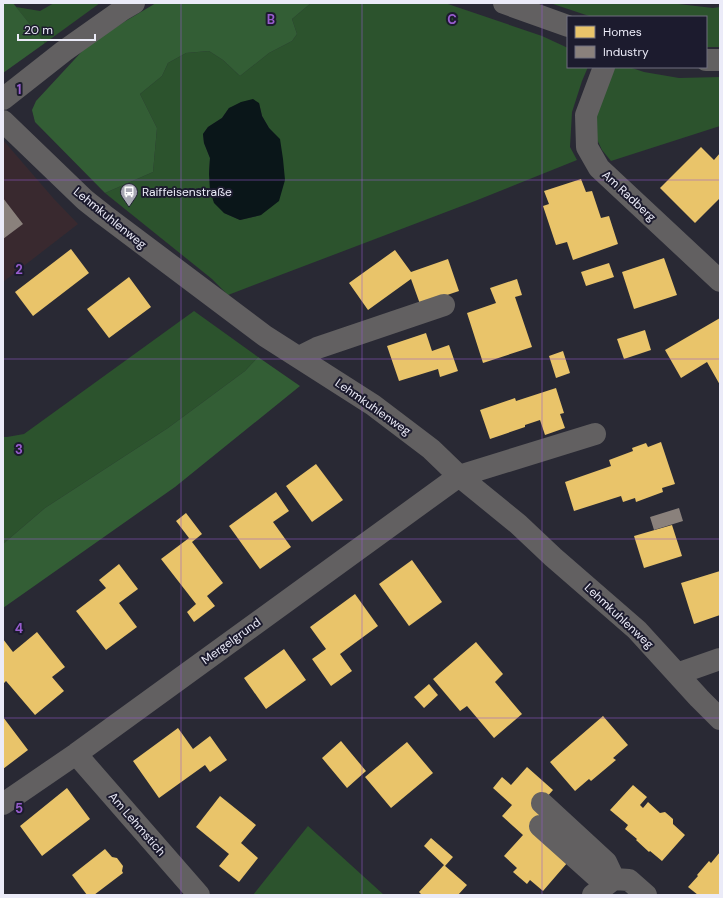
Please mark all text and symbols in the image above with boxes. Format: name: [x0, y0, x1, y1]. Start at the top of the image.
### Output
text: B: [267, 11, 275, 28]
text: C: [447, 11, 457, 28]
scale bar: [18, 16, 95, 42]
legend: [567, 16, 707, 68]
text: 20 m: [24, 22, 53, 38]
text: Homes: [603, 24, 642, 40]
text: Industry: [603, 44, 649, 60]
text: 1: [17, 81, 21, 98]
street label: Am Radberg: [599, 167, 660, 225]
bus stop icon: Raiffeisenstraße: [119, 182, 139, 207]
street label: Lehmkuhlenweg: [70, 184, 150, 252]
place label: Raiffeisenstraße: [142, 184, 232, 200]
text: 2: [15, 261, 23, 278]
street label: Lehmkuhlenweg: [332, 375, 414, 439]
text: 3: [15, 441, 23, 458]
street label: Lehmkuhlenweg: [581, 580, 657, 652]
street label: Mergelgrund: [198, 614, 264, 668]
text: 4: [15, 620, 23, 637]
street label: Am Lehmstich: [105, 789, 169, 859]
text: 5: [15, 800, 23, 817]

